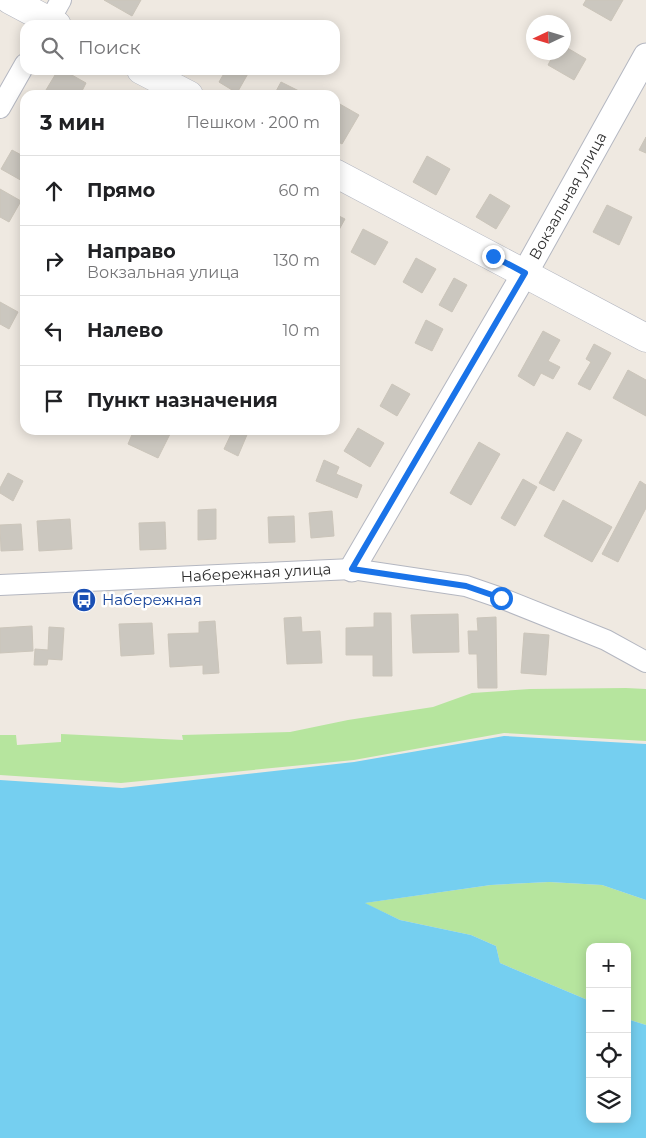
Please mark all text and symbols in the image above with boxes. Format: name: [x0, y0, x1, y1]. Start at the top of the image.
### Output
north arrow: [526, 15, 571, 60]
search box: [20, 20, 340, 75]
icon: search: [38, 34, 66, 62]
text: Поиск: [78, 36, 141, 59]
text: 3 мин: [40, 110, 105, 135]
text: Пешком · 200 m: [186, 113, 320, 132]
street label: Вокзальная улица: [525, 129, 611, 263]
icon: ahead: [40, 177, 68, 205]
text: Прямо: [87, 179, 155, 202]
text: 60 m: [278, 181, 320, 200]
text: Направо: [87, 240, 176, 263]
route end: [482, 245, 505, 268]
icon: right: [40, 247, 68, 275]
text: 130 m: [273, 251, 320, 270]
text: Вокзальная улица: [87, 263, 239, 282]
icon: left: [40, 317, 68, 345]
text: Налево: [87, 319, 163, 342]
text: 10 m: [282, 321, 320, 340]
icon: arrive: [40, 387, 68, 415]
text: Пункт назначения: [87, 389, 278, 412]
street label: Набережная улица: [180, 559, 332, 586]
bus stop icon: Набережная: [71, 587, 97, 613]
route start: [490, 587, 513, 610]
place label: Набережная: [102, 590, 202, 609]
map controls: [586, 943, 631, 1123]
button: +: [586, 943, 631, 988]
button: −: [586, 988, 631, 1033]
button: locate: [586, 1033, 631, 1078]
button: layers: [586, 1078, 631, 1123]

